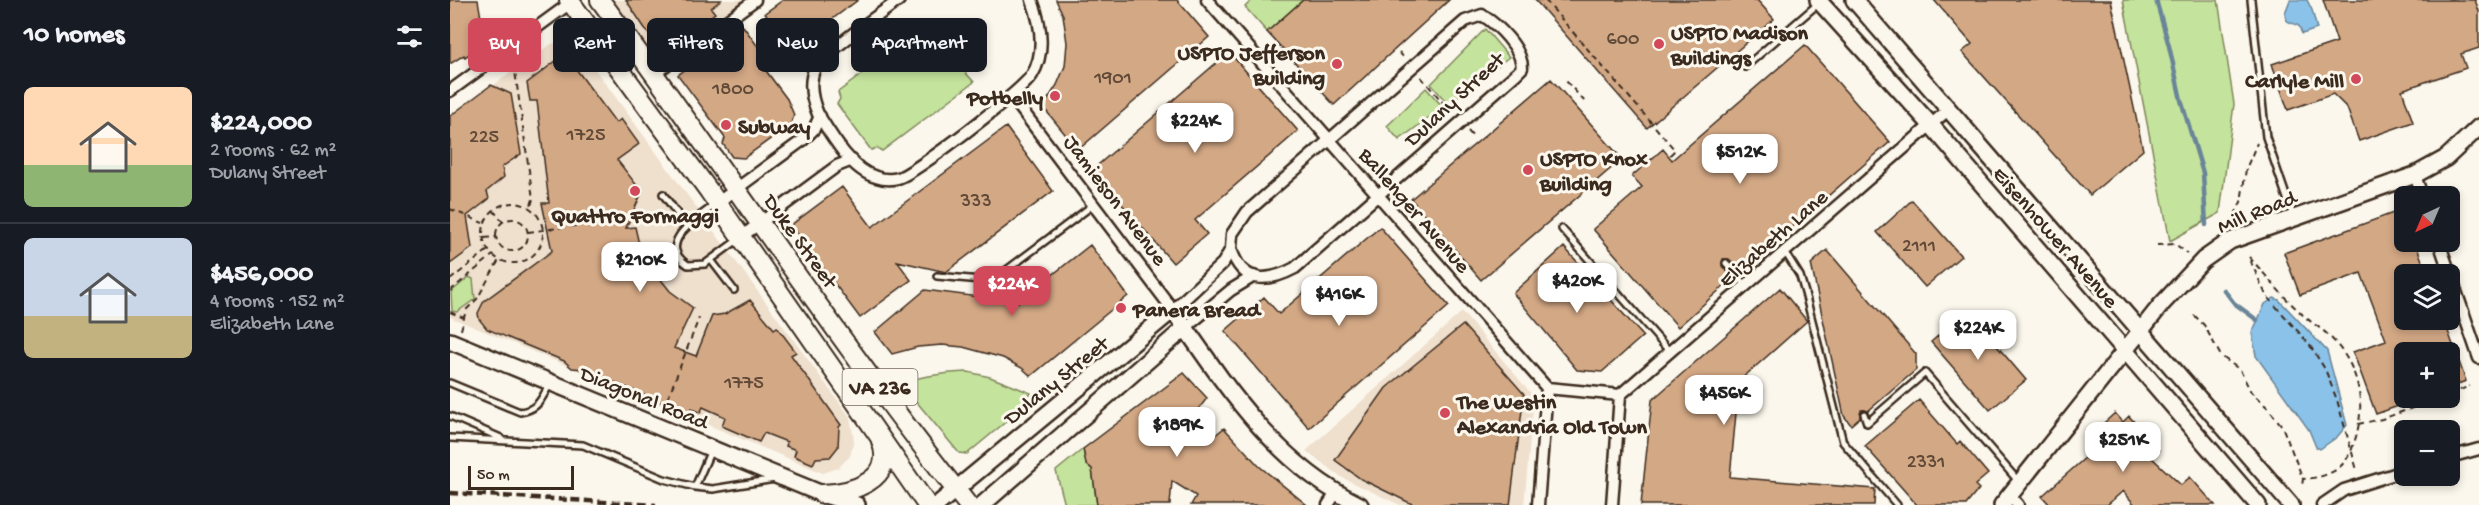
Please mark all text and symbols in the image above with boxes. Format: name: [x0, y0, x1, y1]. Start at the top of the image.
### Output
chip: Buy: [468, 18, 541, 72]
chip: Rent: [553, 18, 635, 72]
chip: Filters: [647, 18, 744, 72]
chip: New: [756, 18, 839, 72]
chip: Apartment: [851, 18, 987, 72]
icon: filters: [393, 20, 426, 53]
text: 10 homes: [24, 21, 124, 52]
place label: USPTO Madison Buildings: [1670, 22, 1809, 73]
house number: 600: [1607, 29, 1639, 52]
marker: USPTO Madison Buildings: [1652, 37, 1666, 51]
place label: USPTO Jefferson Building: [1177, 42, 1326, 93]
street label: Dulany Street: [1399, 47, 1512, 155]
marker: USPTO Jefferson Building: [1330, 57, 1344, 71]
house number: 1901: [1093, 68, 1132, 91]
place label: Carlyle Mill: [2244, 70, 2344, 96]
marker: Carlyle Mill: [2349, 72, 2363, 86]
house number: 1800: [711, 79, 754, 102]
place label: Potbelly: [966, 87, 1043, 113]
marker: Potbelly: [1048, 89, 1062, 103]
pin: $224K: [1153, 103, 1237, 154]
text: $224,000: [210, 109, 312, 140]
icon: home: [72, 111, 144, 183]
text: $224K: [1170, 111, 1220, 134]
place label: Subway: [738, 116, 810, 142]
marker: Subway: [719, 118, 733, 132]
house number: 1725: [566, 125, 605, 148]
house number: 225: [469, 127, 499, 150]
street label: Jamieson Avenue: [1056, 131, 1172, 272]
pin: $512K: [1698, 134, 1782, 185]
text: 2 rooms · 62 m²: [210, 140, 337, 163]
text: $512K: [1716, 142, 1764, 165]
street label: Ballenger Avenue: [1351, 143, 1475, 280]
place label: USPTO Knox Building: [1539, 148, 1648, 199]
street label: Eisenhower Avenue: [1985, 162, 2123, 315]
text: Dulany Street: [210, 163, 325, 186]
marker: USPTO Knox Building: [1521, 163, 1535, 177]
marker: Quattro Formaggi: [628, 184, 642, 198]
street label: Elizabeth Lane: [1715, 185, 1835, 295]
street label: Mill Road: [2214, 185, 2303, 241]
north arrow: [2394, 186, 2460, 252]
map controls: [2394, 186, 2460, 486]
street label: Duke Street: [755, 189, 843, 296]
house number: 333: [959, 191, 992, 214]
place label: Quattro Formaggi: [551, 205, 719, 231]
house number: 2111: [1902, 236, 1936, 259]
pin: $210K: [598, 242, 682, 293]
text: $210K: [615, 250, 665, 273]
text: $456,000: [210, 260, 313, 291]
icon: home: [72, 262, 144, 334]
pin: $420K: [1535, 263, 1619, 314]
button: layers: [2394, 264, 2460, 330]
pin: $224K: [970, 266, 1054, 317]
text: $420K: [1552, 271, 1602, 294]
text: $224K: [987, 274, 1037, 297]
pin: $416K: [1297, 276, 1381, 327]
text: $416K: [1315, 284, 1363, 307]
text: 4 rooms · 152 m²: [210, 291, 345, 314]
place label: Panera Bread: [1132, 299, 1262, 325]
marker: Panera Bread: [1114, 301, 1128, 315]
pin: $224K: [1936, 310, 2020, 361]
text: Elizabeth Lane: [210, 314, 334, 337]
text: $224K: [1953, 318, 2003, 341]
street label: Dulany Street: [998, 331, 1117, 433]
button: +: [2394, 342, 2460, 408]
street label: Diagonal Road: [574, 361, 713, 438]
road number: VA 236: [842, 369, 918, 405]
house number: 1775: [723, 373, 764, 396]
pin: $456K: [1682, 375, 1766, 426]
text: $456K: [1699, 383, 1749, 406]
place label: The Westin Alexandria Old Town: [1455, 391, 1647, 442]
marker: The Westin Alexandria Old Town: [1438, 406, 1452, 420]
pin: $189K: [1135, 407, 1219, 458]
text: $189K: [1152, 415, 1202, 438]
button: −: [2394, 420, 2460, 486]
pin: $251K: [2081, 422, 2165, 473]
text: $251K: [2099, 430, 2147, 453]
house number: 2331: [1907, 452, 1945, 475]
scale bar: [468, 463, 574, 490]
text: 50 m: [477, 467, 510, 486]

